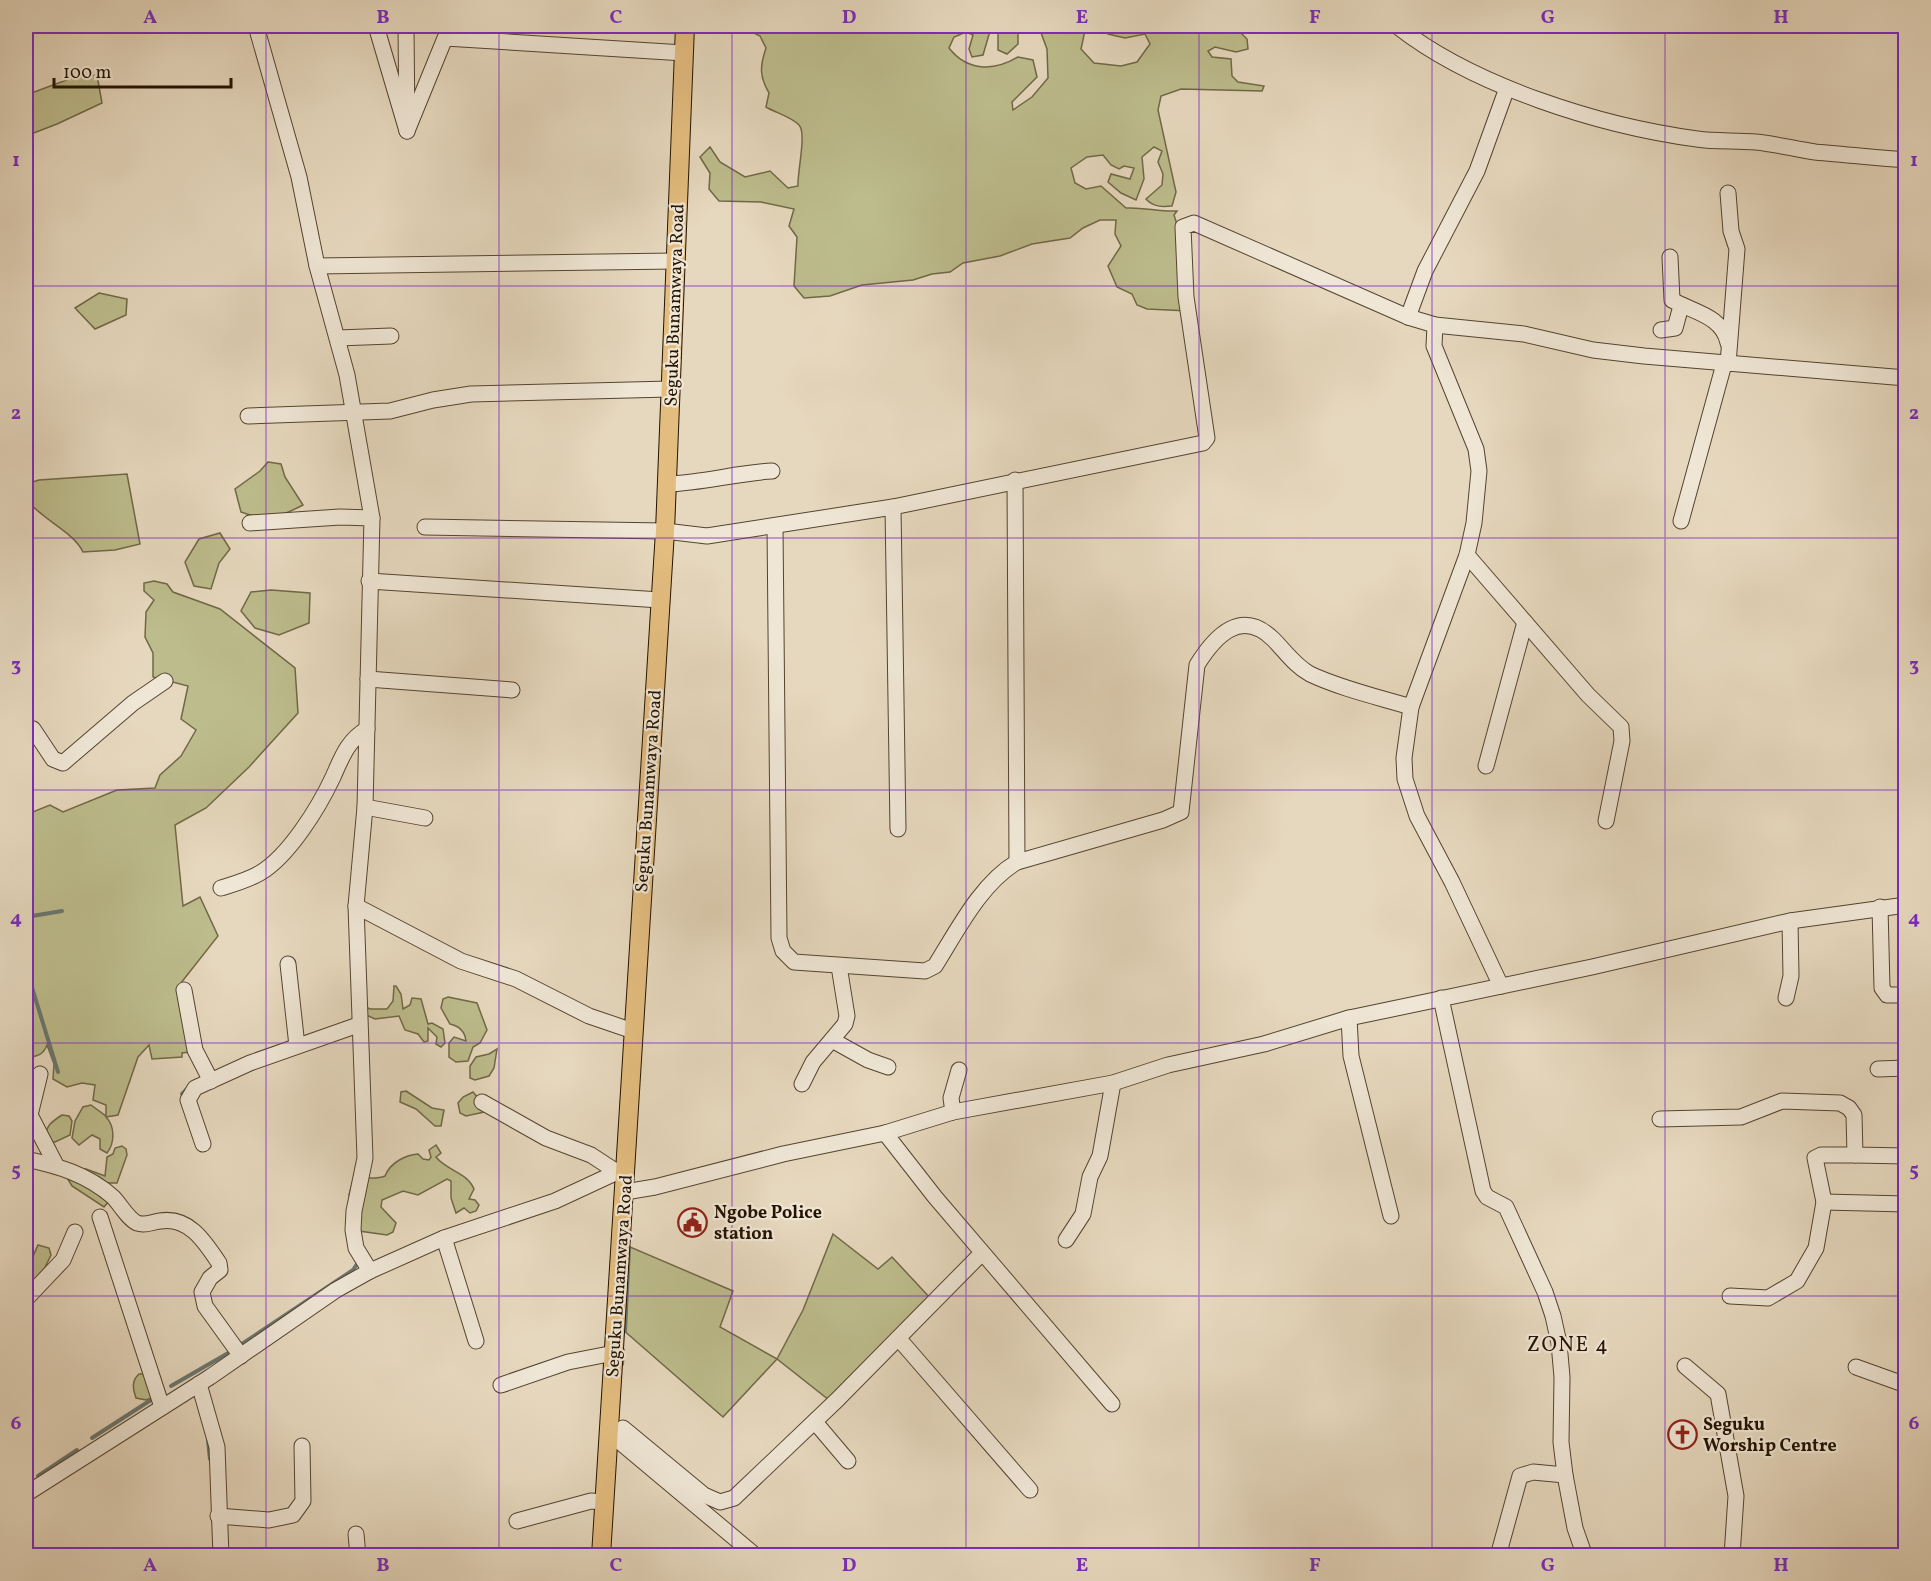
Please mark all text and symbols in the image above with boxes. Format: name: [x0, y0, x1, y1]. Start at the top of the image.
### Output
text: A: [143, 4, 157, 32]
text: B: [376, 4, 390, 32]
text: C: [610, 4, 623, 32]
text: D: [842, 4, 856, 32]
text: E: [1076, 4, 1088, 32]
text: F: [1309, 4, 1321, 32]
text: G: [1541, 4, 1555, 32]
text: H: [1773, 4, 1789, 32]
scale bar: [54, 51, 231, 89]
text: 100 m: [63, 61, 112, 86]
text: 1: [12, 147, 20, 175]
text: 1: [1910, 147, 1918, 175]
street label: Seguku Bunamwaya Road: [659, 203, 692, 407]
text: 2: [11, 400, 21, 428]
text: 2: [1909, 400, 1919, 428]
text: 3: [11, 652, 21, 680]
text: 3: [1909, 652, 1919, 680]
street label: Seguku Bunamwaya Road: [630, 689, 669, 893]
text: 4: [10, 905, 22, 933]
text: 4: [1908, 905, 1920, 933]
text: 5: [11, 1157, 21, 1185]
text: 5: [1909, 1157, 1919, 1185]
street label: Seguku Bunamwaya Road: [601, 1174, 640, 1378]
place label: Ngobe Police station: [714, 1201, 822, 1247]
public building icon: Ngobe Police station: [677, 1206, 709, 1238]
district label: ZONE 4: [1527, 1331, 1609, 1360]
text: 6: [11, 1410, 22, 1438]
text: 6: [1909, 1410, 1920, 1438]
place label: Seguku Worship Centre: [1703, 1413, 1837, 1459]
church icon: Seguku Worship Centre: [1666, 1418, 1698, 1450]
text: A: [143, 1552, 157, 1580]
text: B: [376, 1552, 390, 1580]
text: C: [610, 1552, 623, 1580]
text: D: [842, 1552, 856, 1580]
text: E: [1076, 1552, 1088, 1580]
text: F: [1309, 1552, 1321, 1580]
text: G: [1541, 1552, 1555, 1580]
text: H: [1773, 1552, 1789, 1580]

